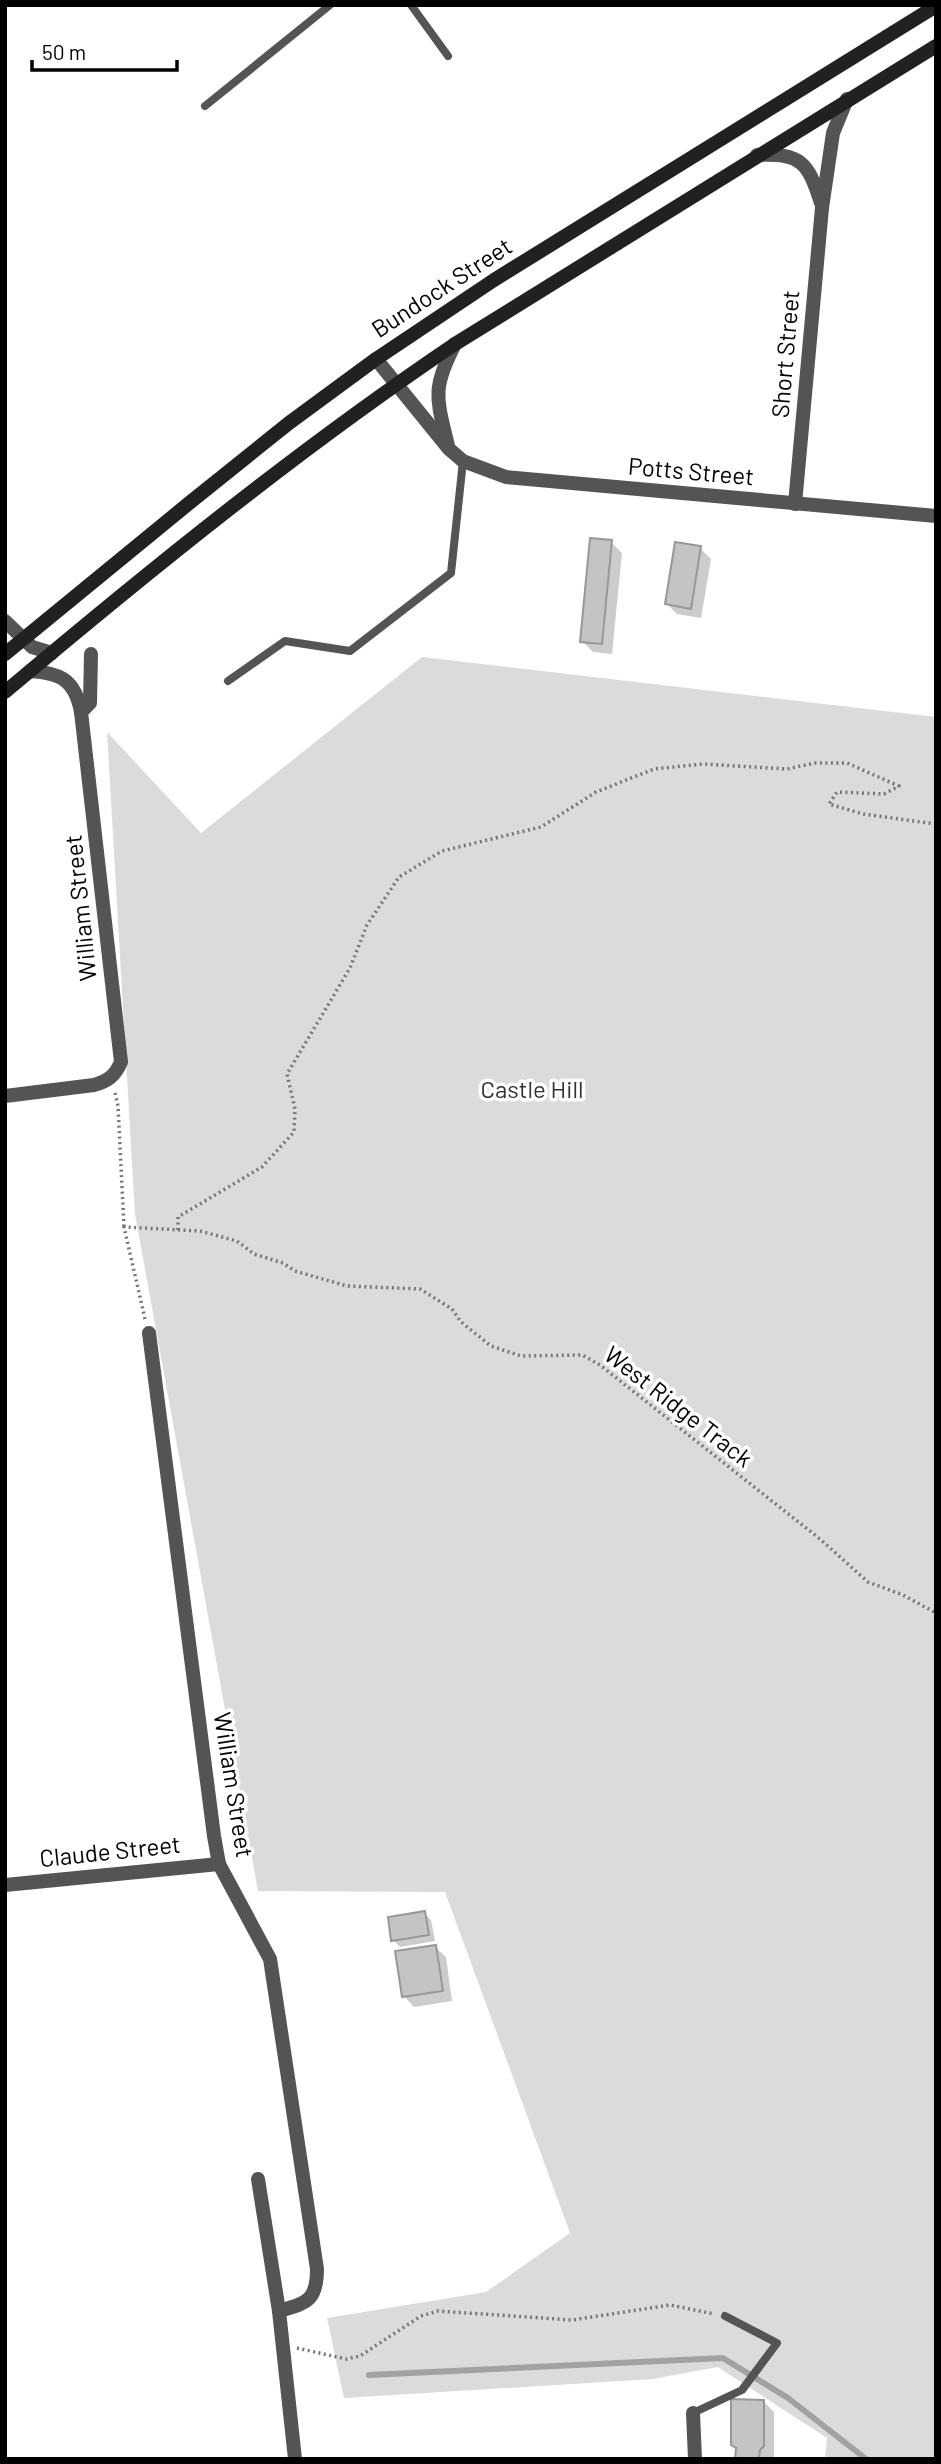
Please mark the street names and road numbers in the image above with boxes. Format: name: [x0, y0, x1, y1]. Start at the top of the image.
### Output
street label: Bundock Street: [366, 231, 517, 343]
street label: Short Street: [764, 289, 805, 419]
street label: Potts Street: [627, 451, 755, 490]
street label: William Street: [57, 834, 102, 983]
street label: West Ridge Track: [599, 1339, 759, 1473]
street label: William Street: [209, 1710, 260, 1860]
street label: Claude Street: [38, 1829, 182, 1872]

